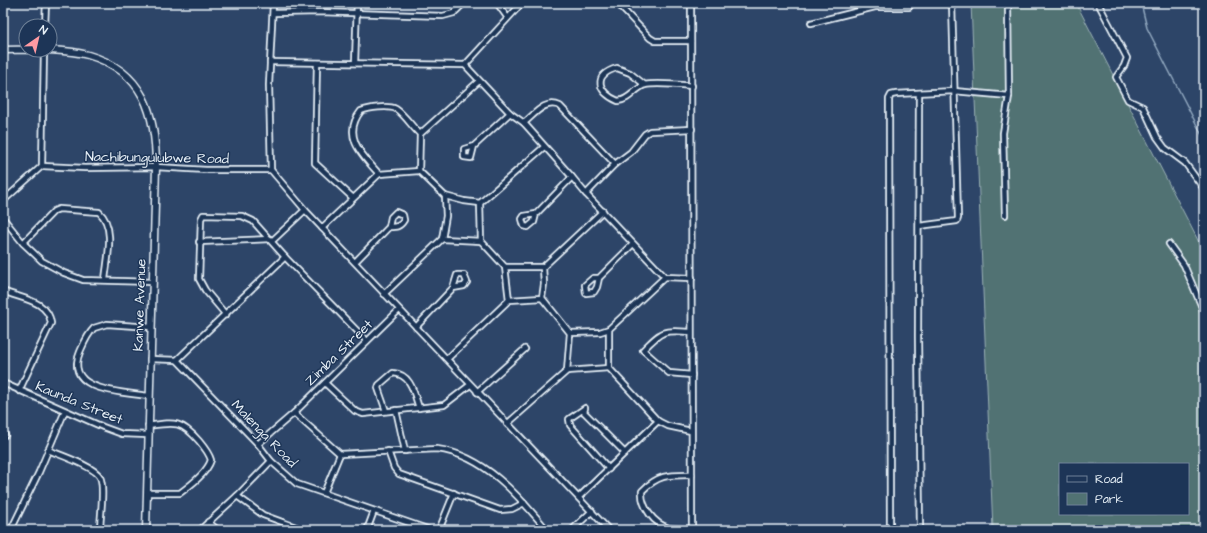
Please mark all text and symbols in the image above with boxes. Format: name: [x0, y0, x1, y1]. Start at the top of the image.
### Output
north arrow: [18, 18, 58, 58]
text: N: [36, 22, 50, 38]
street label: Nachibungulubwe Road: [85, 147, 229, 169]
street label: Kanwe Avenue: [128, 258, 152, 352]
street label: Zimba Street: [300, 315, 378, 391]
street label: Kaunda Street: [32, 376, 126, 430]
street label: Malenga Road: [226, 396, 302, 472]
legend: [1059, 463, 1189, 515]
text: Road: [1095, 471, 1123, 488]
text: Park: [1095, 491, 1123, 508]

